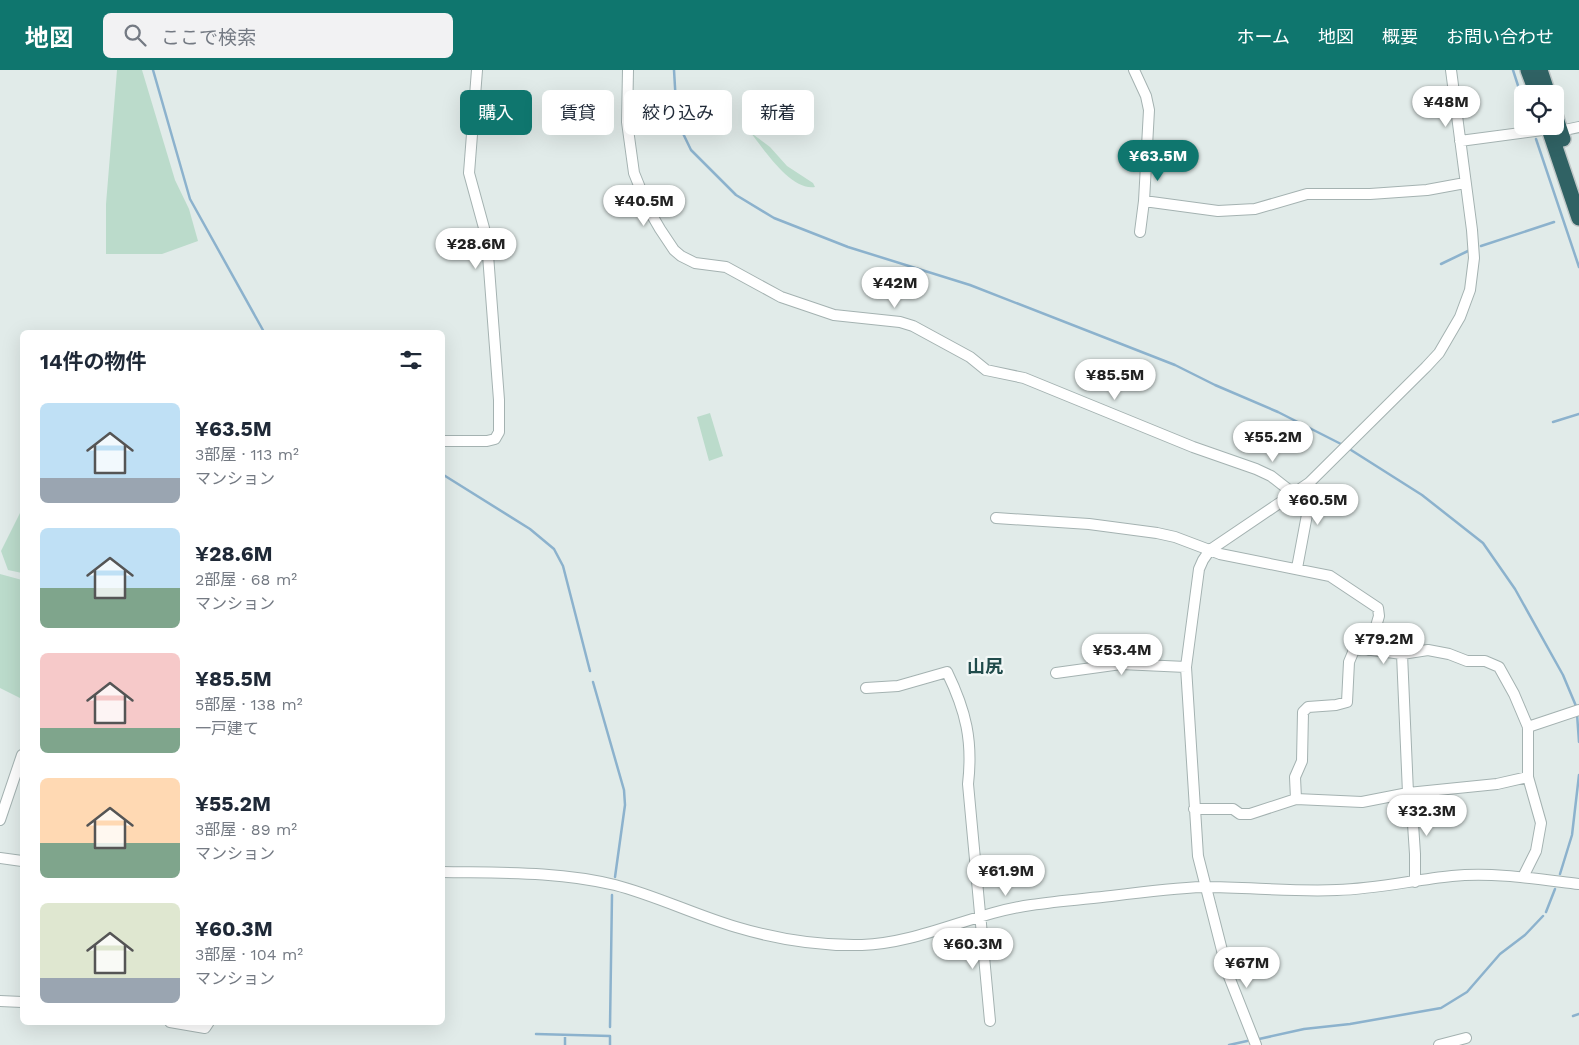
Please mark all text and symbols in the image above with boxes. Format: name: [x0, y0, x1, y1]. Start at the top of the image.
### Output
search box: [103, 13, 453, 58]
icon: search: [121, 21, 149, 49]
text: 地図: [25, 24, 73, 52]
text: ここで検索: [161, 26, 256, 49]
text: ホーム: [1237, 26, 1290, 47]
text: 地図: [1318, 26, 1354, 47]
text: 概要: [1382, 26, 1418, 47]
text: お問い合わせ: [1446, 26, 1554, 47]
pin: ¥48M: [1416, 85, 1476, 128]
map controls: [1514, 85, 1564, 135]
button: locate: [1514, 85, 1564, 135]
chip: 購入: [460, 90, 532, 135]
chip: 賃貸: [542, 90, 614, 135]
chip: 絞り込み: [624, 90, 732, 135]
chip: 新着: [742, 90, 814, 135]
text: ¥48M: [1423, 92, 1469, 111]
pin: ¥63.5M: [1117, 140, 1199, 182]
text: ¥63.5M: [1129, 146, 1187, 165]
pin: ¥40.5M: [603, 184, 685, 227]
text: ¥40.5M: [614, 191, 674, 210]
pin: ¥28.6M: [435, 228, 517, 270]
text: ¥28.6M: [446, 234, 506, 253]
pin: ¥42M: [865, 266, 925, 309]
text: ¥42M: [873, 273, 917, 292]
icon: filters: [397, 346, 425, 374]
text: 14件の物件: [40, 349, 147, 374]
pin: ¥85.5M: [1074, 358, 1156, 401]
text: ¥85.5M: [1086, 365, 1144, 384]
text: ¥63.5M: [195, 416, 272, 441]
pin: ¥55.2M: [1232, 420, 1314, 463]
icon: home: [80, 423, 140, 483]
text: ¥55.2M: [1244, 427, 1302, 446]
text: 3部屋 · 113 m²: [195, 445, 299, 464]
text: マンション: [195, 469, 275, 488]
pin: ¥60.5M: [1277, 484, 1359, 526]
text: ¥60.5M: [1288, 490, 1348, 509]
text: ¥28.6M: [195, 541, 273, 566]
icon: home: [80, 548, 140, 608]
text: 2部屋 · 68 m²: [195, 570, 297, 589]
text: マンション: [195, 594, 275, 613]
pin: ¥79.2M: [1343, 622, 1425, 665]
text: ¥79.2M: [1355, 629, 1413, 648]
pin: ¥53.4M: [1081, 634, 1163, 676]
text: ¥53.4M: [1093, 640, 1151, 659]
district label: 山尻: [967, 656, 1003, 677]
text: ¥85.5M: [195, 666, 272, 691]
icon: home: [80, 673, 140, 733]
text: 5部屋 · 138 m²: [195, 695, 303, 714]
text: 一戸建て: [195, 719, 259, 738]
text: ¥55.2M: [195, 791, 271, 816]
pin: ¥32.3M: [1386, 794, 1468, 837]
icon: home: [80, 798, 140, 858]
text: ¥32.3M: [1398, 801, 1456, 820]
text: 3部屋 · 89 m²: [195, 820, 297, 839]
text: マンション: [195, 844, 275, 863]
pin: ¥61.9M: [965, 854, 1047, 897]
text: ¥61.9M: [978, 861, 1034, 880]
text: ¥60.3M: [195, 916, 273, 941]
icon: home: [80, 923, 140, 983]
pin: ¥60.3M: [932, 928, 1014, 970]
text: ¥60.3M: [943, 934, 1003, 953]
text: 3部屋 · 104 m²: [195, 945, 303, 964]
pin: ¥67M: [1217, 946, 1277, 989]
text: ¥67M: [1225, 953, 1269, 972]
text: マンション: [195, 969, 275, 988]

